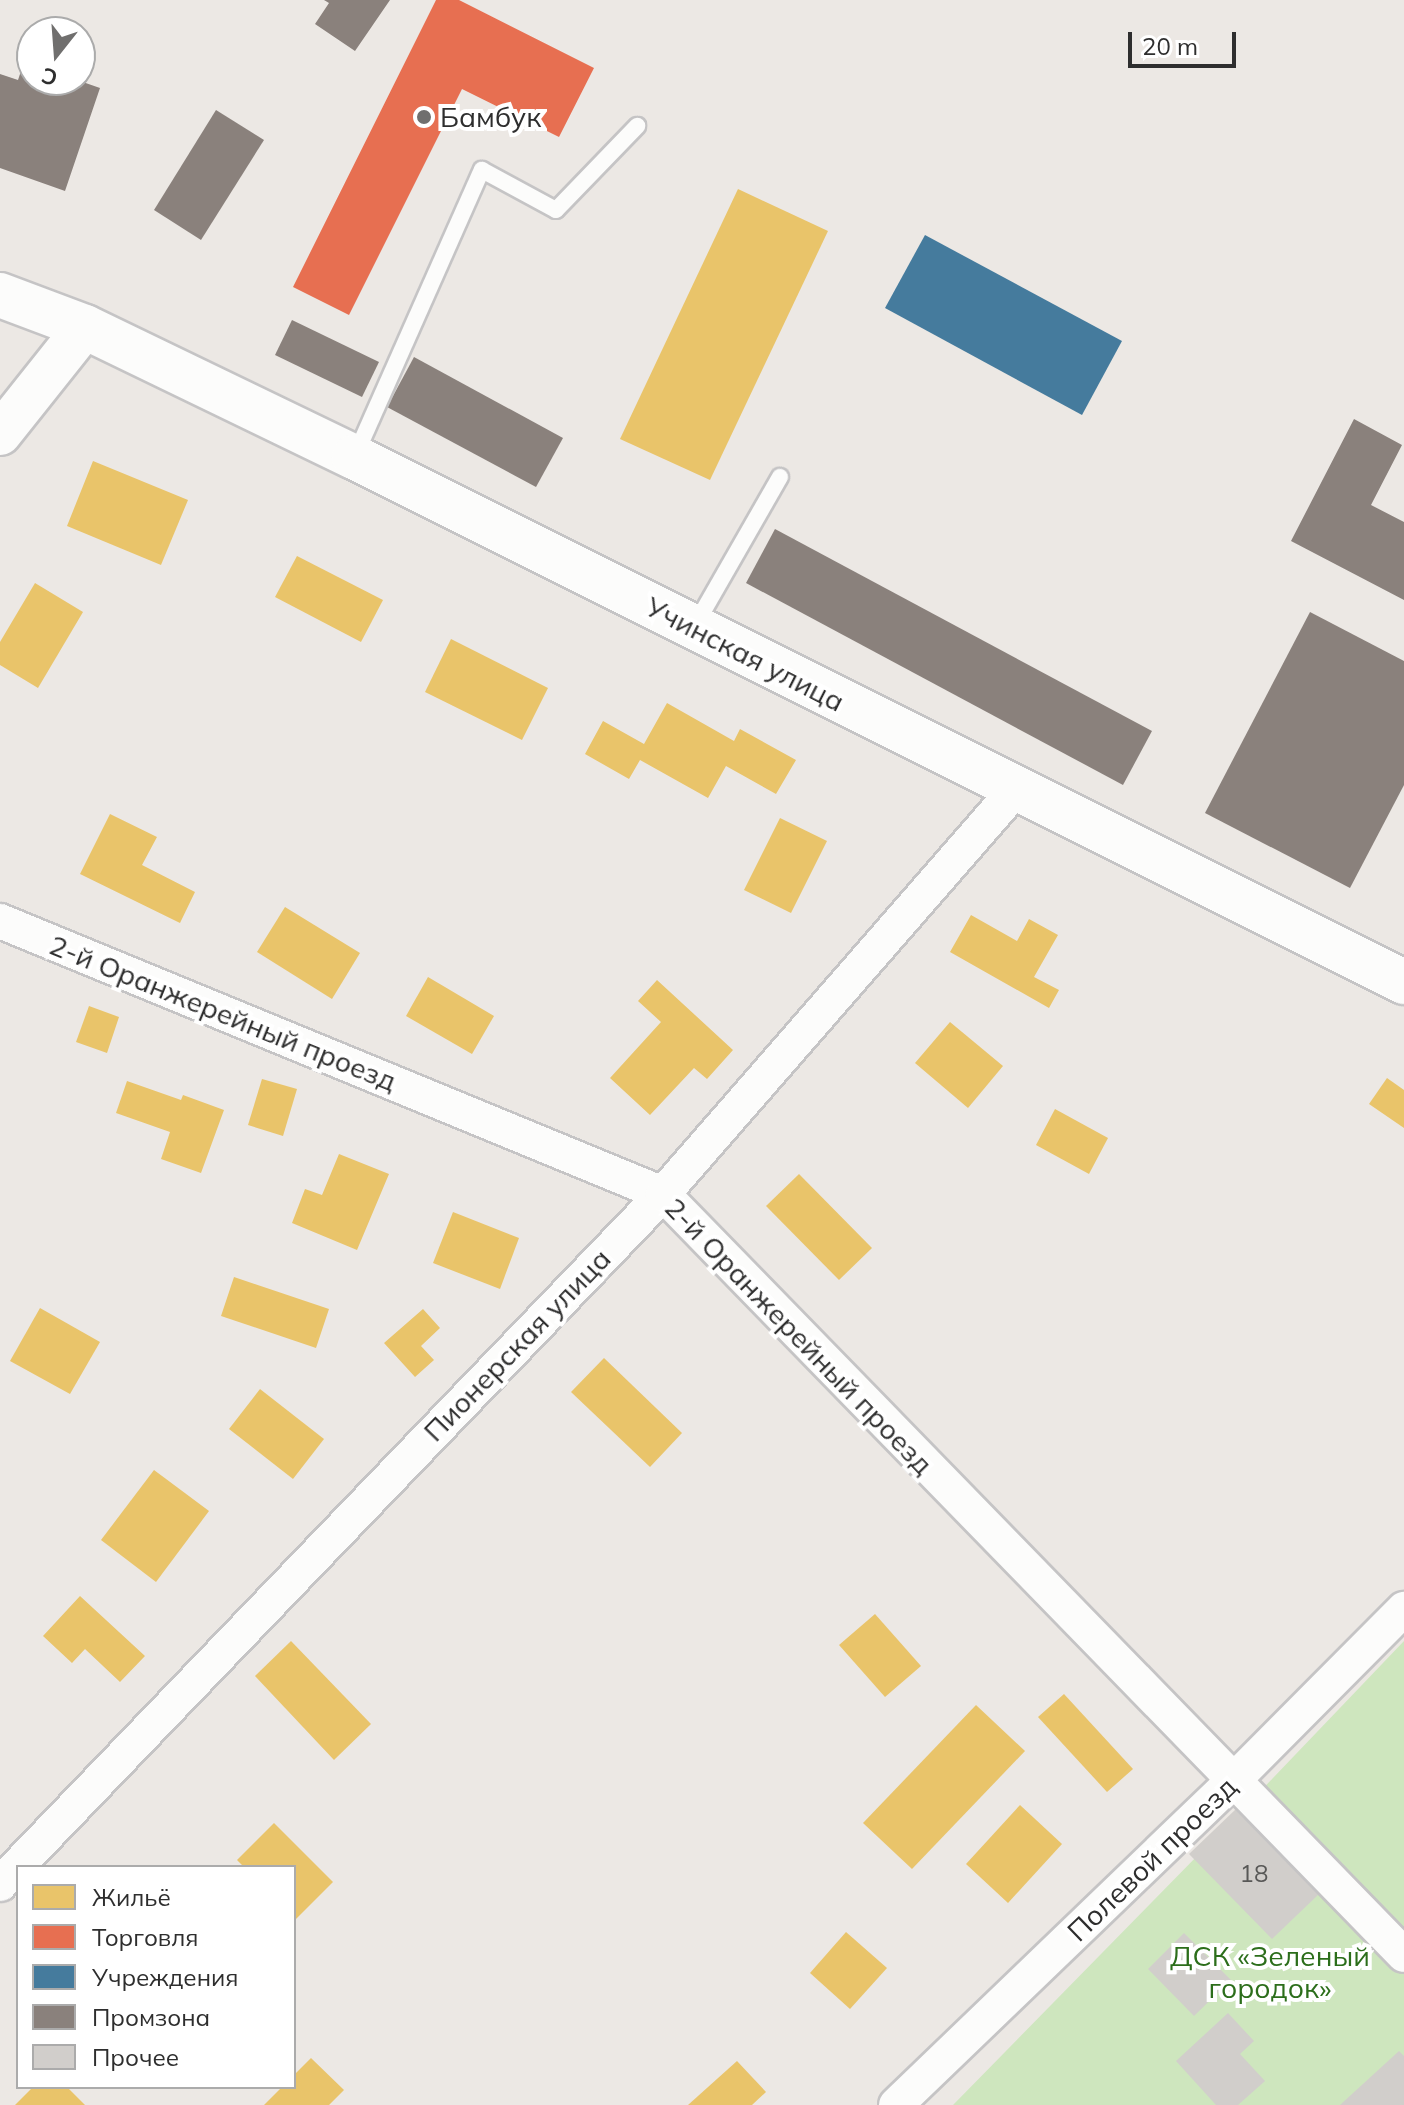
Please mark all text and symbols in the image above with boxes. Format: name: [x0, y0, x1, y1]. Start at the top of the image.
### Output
north arrow: [16, 16, 96, 96]
scale bar: [1132, 16, 1240, 66]
text: 20 m: [1142, 31, 1198, 61]
text: С: [38, 61, 61, 93]
place label: Бамбук: [440, 100, 541, 134]
marker: Бамбук: [415, 108, 433, 126]
street label: Учинская улица: [640, 589, 850, 719]
street label: 2-й Оранжерейный проезд: [45, 928, 401, 1098]
street label: 2-й Оранжерейный проезд: [658, 1191, 940, 1481]
street label: Пионерская улица: [417, 1242, 617, 1448]
street label: Полевой проезд: [1060, 1770, 1244, 1948]
house number: 18: [1240, 1860, 1268, 1888]
legend: [16, 1865, 296, 2089]
text: Жильё: [92, 1882, 171, 1912]
text: Торговля: [92, 1922, 199, 1952]
park label: ДСК «Зеленый городок»: [1170, 1939, 1370, 2005]
text: Учреждения: [92, 1962, 238, 1992]
text: Промзона: [92, 2002, 210, 2032]
text: Прочее: [92, 2042, 179, 2072]

